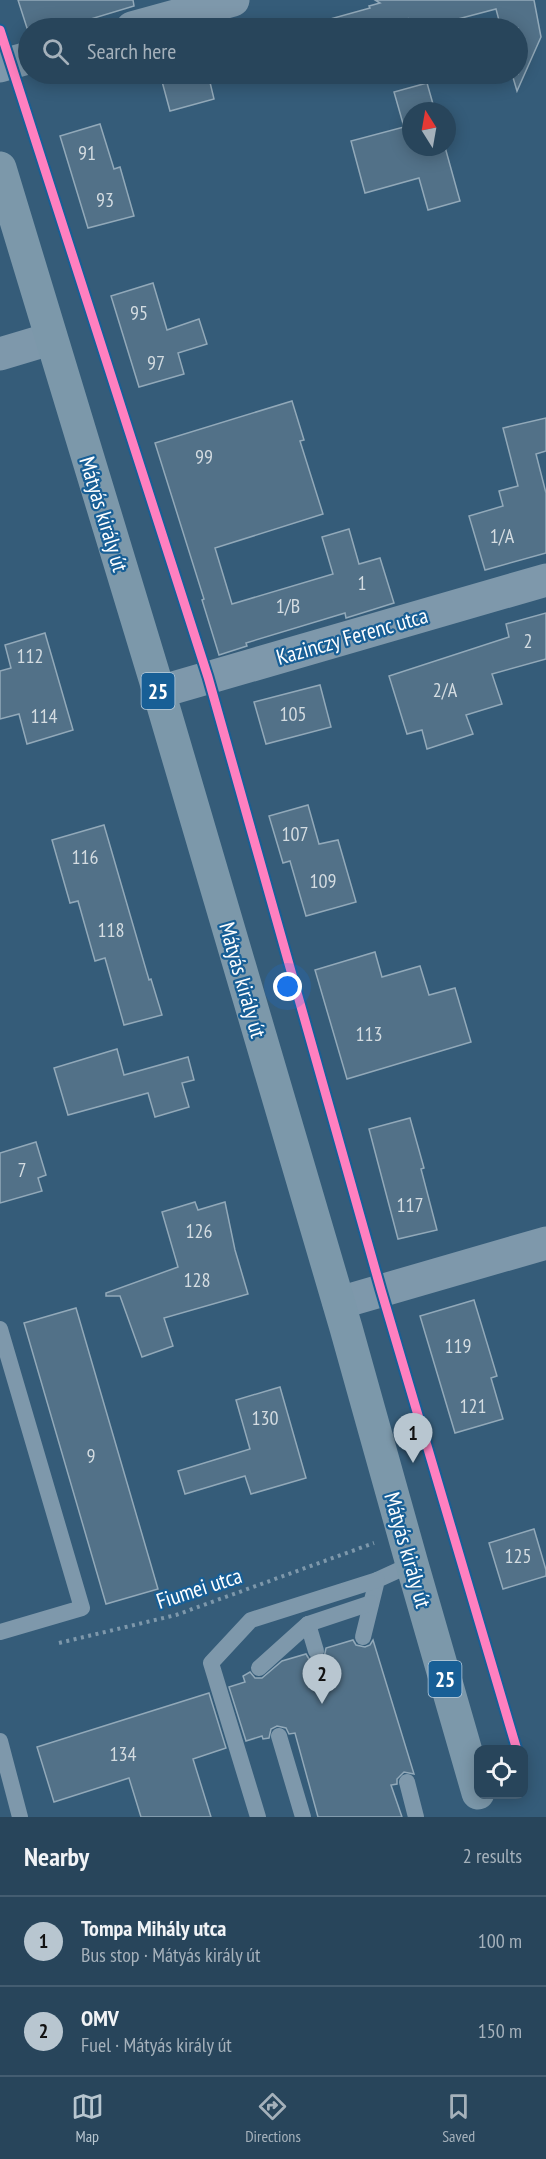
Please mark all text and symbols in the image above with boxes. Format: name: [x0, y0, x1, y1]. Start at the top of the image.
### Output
search box: [18, 18, 528, 84]
icon: search: [39, 35, 72, 68]
text: Search here: [87, 37, 176, 65]
north arrow: [402, 102, 456, 156]
house number: 91: [78, 140, 96, 166]
house number: 93: [96, 187, 114, 213]
house number: 95: [130, 300, 148, 326]
house number: 97: [147, 350, 165, 376]
house number: 99: [195, 444, 213, 470]
street label: Mátyás király út: [73, 453, 135, 575]
house number: 1/A: [490, 523, 515, 549]
house number: 1: [358, 570, 367, 596]
house number: 1/B: [276, 593, 300, 619]
street label: Kazinczy Ferenc utca: [273, 601, 431, 671]
house number: 2: [524, 628, 533, 654]
house number: 112: [17, 643, 44, 669]
road number: 25: [142, 673, 174, 709]
house number: 2/A: [433, 677, 458, 703]
house number: 105: [280, 701, 307, 727]
house number: 114: [31, 703, 58, 729]
house number: 107: [282, 821, 309, 847]
house number: 116: [72, 844, 99, 870]
house number: 109: [310, 868, 337, 894]
house number: 118: [98, 917, 125, 943]
street label: Mátyás király út: [213, 919, 273, 1041]
your location: [273, 972, 302, 1001]
house number: 113: [356, 1021, 383, 1047]
house number: 7: [18, 1157, 27, 1183]
house number: 117: [397, 1192, 424, 1218]
house number: 126: [186, 1218, 213, 1244]
house number: 128: [184, 1267, 211, 1293]
house number: 119: [445, 1333, 472, 1359]
house number: 121: [460, 1393, 487, 1419]
house number: 130: [252, 1405, 279, 1431]
pin: 1: [394, 1414, 432, 1463]
house number: 9: [87, 1443, 96, 1469]
street label: Mátyás király út: [378, 1489, 438, 1611]
house number: 125: [505, 1543, 532, 1569]
street label: Fiumei utca: [153, 1561, 245, 1615]
pin: 2: [302, 1654, 342, 1704]
road number: 25: [428, 1661, 462, 1697]
house number: 134: [110, 1741, 137, 1767]
map controls: [474, 1745, 528, 1799]
button: locate: [474, 1745, 528, 1799]
text: Nearby: [24, 1840, 89, 1873]
text: 2 results: [463, 1843, 522, 1869]
text: Tompa Mihály utca: [81, 1914, 226, 1942]
text: 1: [39, 1928, 48, 1954]
text: 100 m: [478, 1928, 522, 1954]
text: Bus stop · Mátyás király út: [81, 1942, 261, 1968]
text: OMV: [81, 2004, 119, 2032]
text: 2: [39, 2018, 48, 2044]
text: 150 m: [478, 2018, 522, 2044]
text: Fuel · Mátyás király út: [81, 2032, 232, 2058]
tab: Map: [71, 2090, 104, 2146]
tab: Directions: [245, 2090, 301, 2146]
tab: Saved: [442, 2090, 475, 2146]

